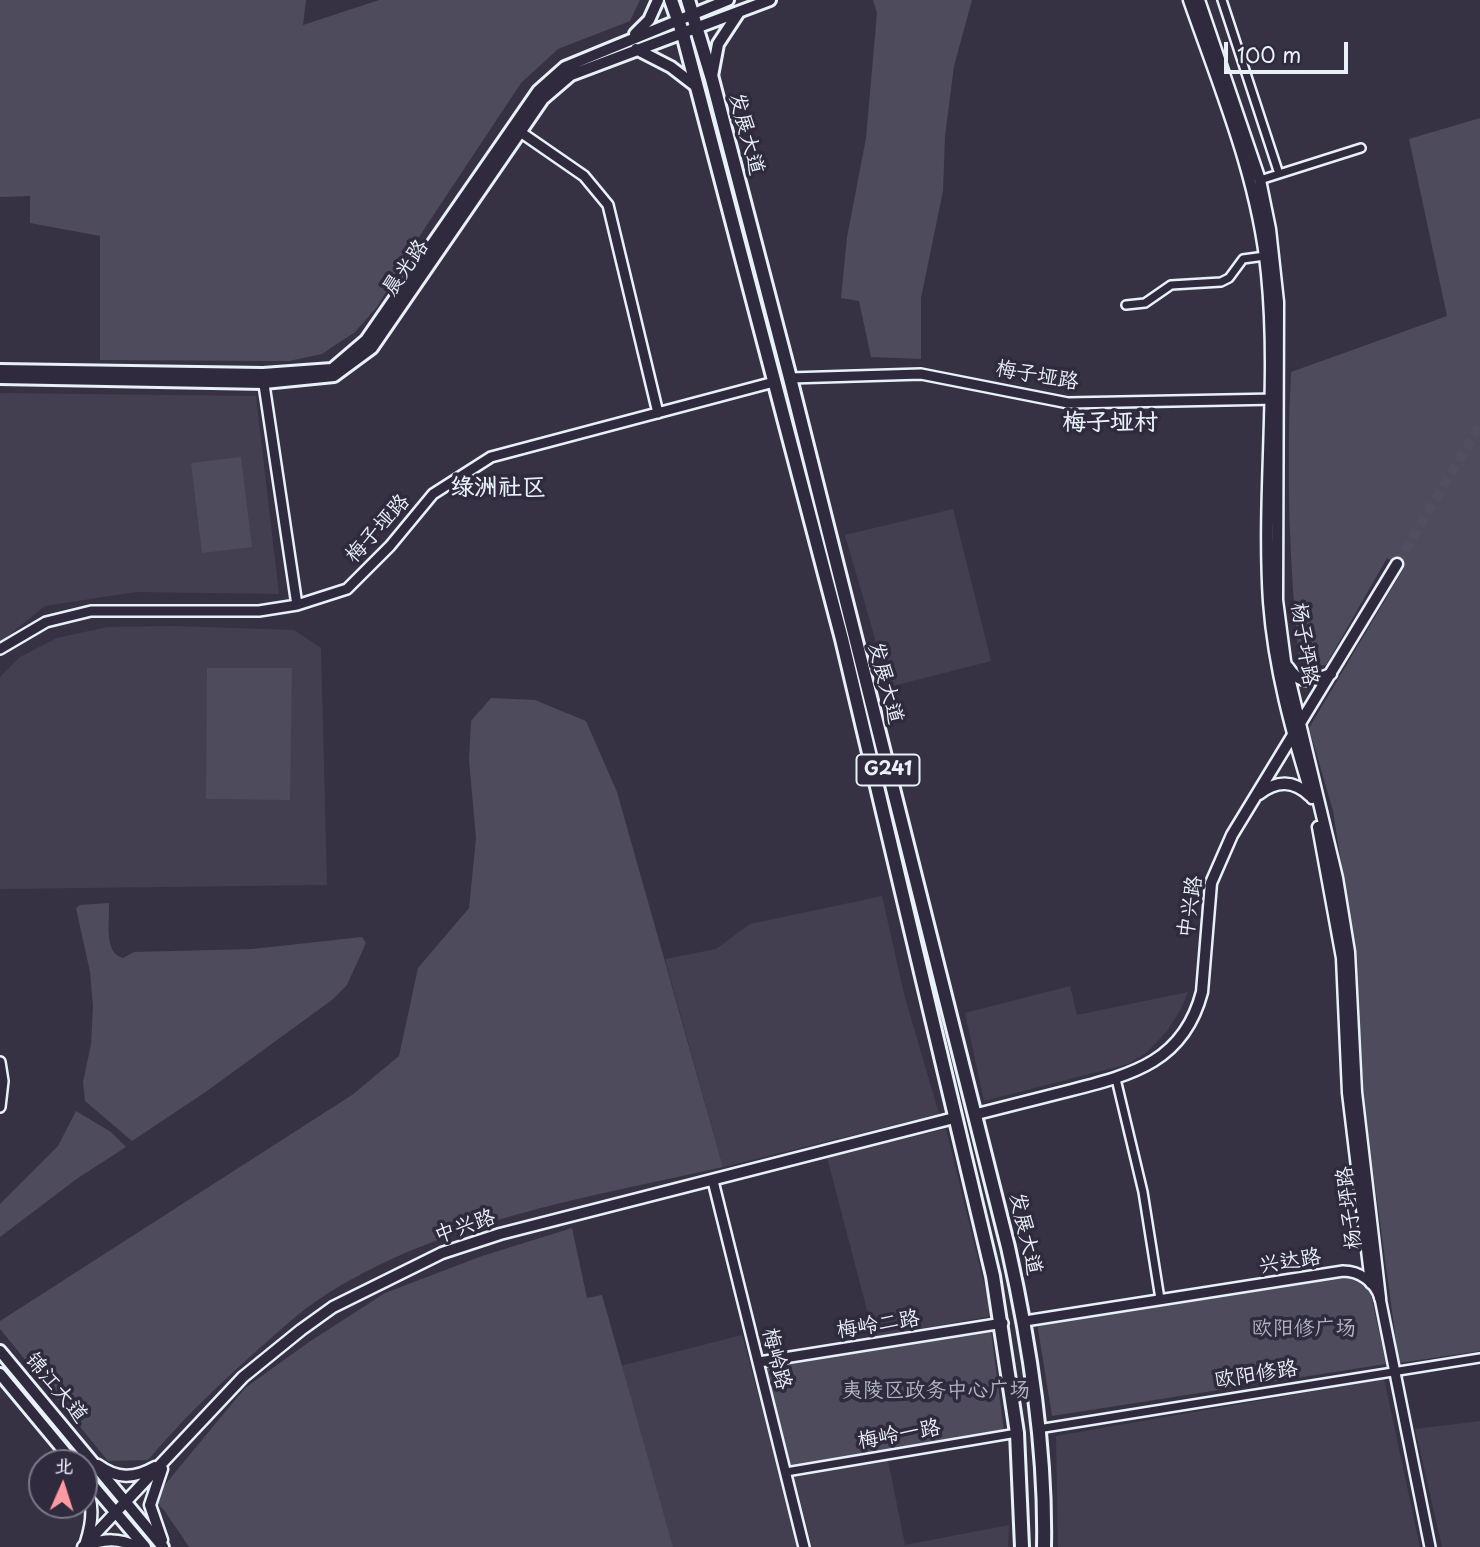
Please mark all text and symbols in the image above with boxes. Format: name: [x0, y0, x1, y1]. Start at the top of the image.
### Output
scale bar: [1228, 28, 1352, 72]
text: 100 m: [1237, 38, 1301, 70]
street label: 发展大道: [723, 90, 769, 178]
street label: 晨光路: [378, 235, 434, 301]
street label: 梅子垭路: [993, 356, 1081, 396]
district label: 梅子垭村: [1062, 409, 1158, 437]
district label: 绿洲社区: [450, 474, 546, 502]
street label: 梅子垭路: [341, 489, 415, 569]
street label: 杨子坪路: [1285, 601, 1323, 687]
street label: 发展大道: [862, 639, 908, 727]
road number: G241: [856, 754, 920, 786]
street label: 中兴路: [1174, 874, 1208, 940]
street label: 杨子坪路: [1332, 1165, 1368, 1251]
street label: 发展大道: [1003, 1190, 1047, 1278]
street label: 中兴路: [431, 1205, 499, 1249]
street label: 兴达路: [1257, 1245, 1323, 1279]
street label: 梅岭二路: [835, 1306, 921, 1344]
park label: 欧阳修广场: [1252, 1316, 1356, 1342]
street label: 梅岭路: [756, 1325, 796, 1393]
street label: 锦江大道: [19, 1348, 93, 1428]
street label: 欧阳修路: [1213, 1356, 1299, 1394]
park label: 夷陵区政务中心广场: [842, 1378, 1030, 1404]
street label: 梅岭一路: [855, 1415, 943, 1455]
north arrow: [28, 1449, 98, 1519]
text: 北: [54, 1451, 74, 1480]

